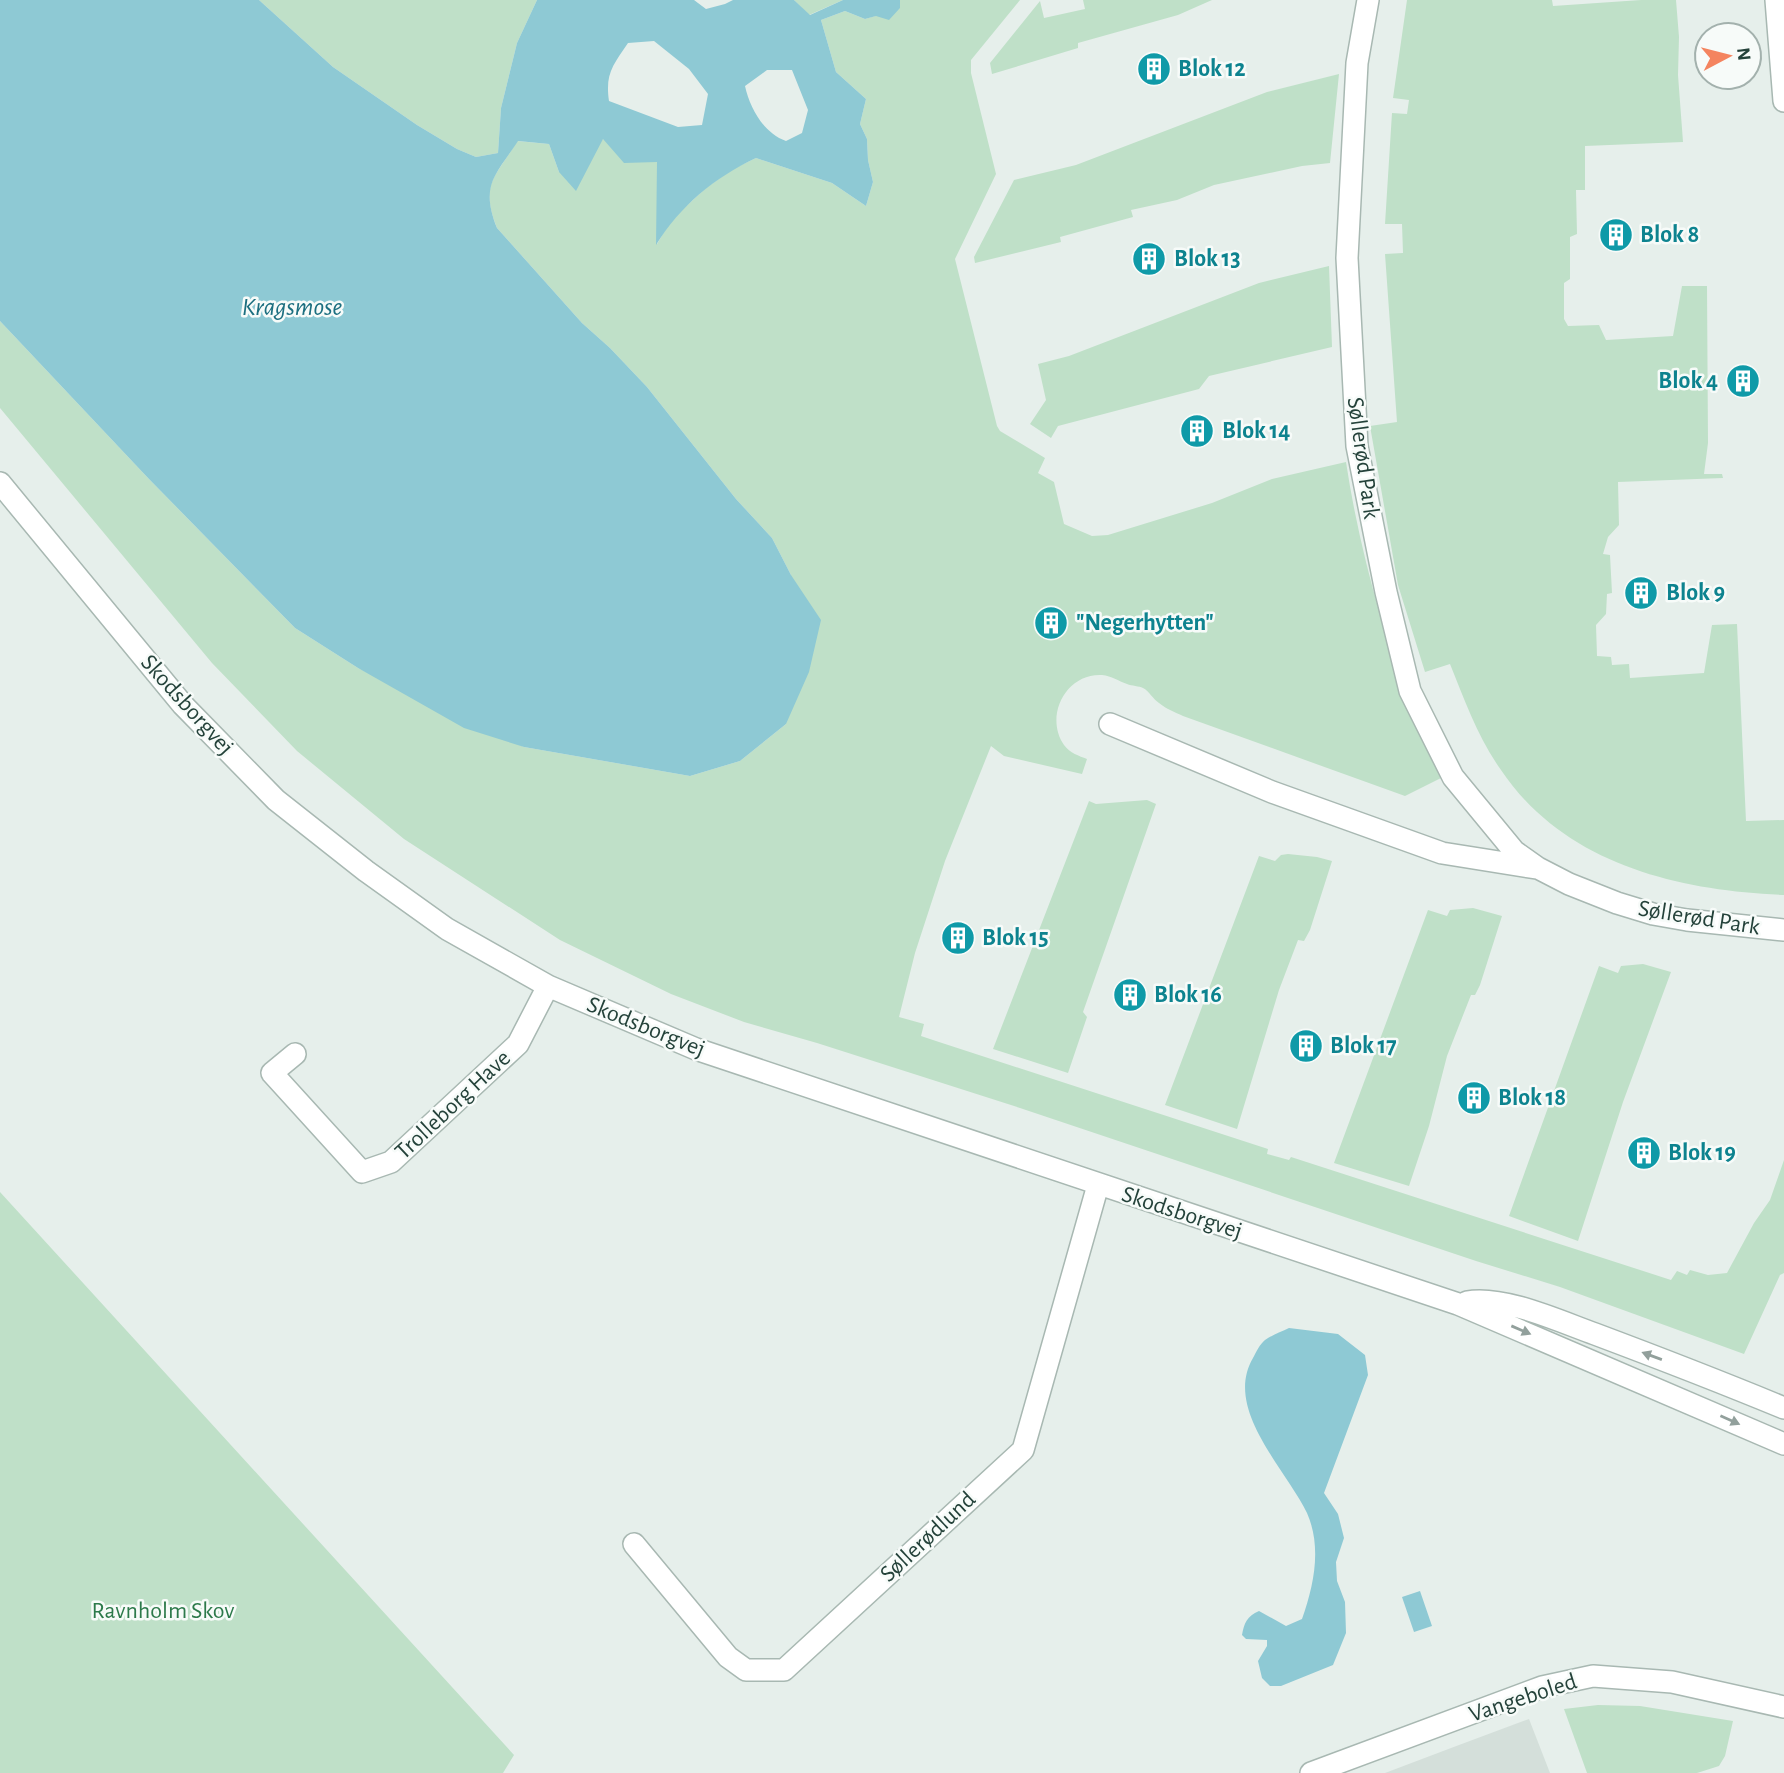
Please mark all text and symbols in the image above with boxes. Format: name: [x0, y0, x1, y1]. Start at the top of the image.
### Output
north arrow: [1693, 21, 1763, 91]
text: N: [1733, 46, 1754, 62]
building icon: Blok 12: [1135, 50, 1173, 88]
place label: Blok 12: [1178, 57, 1246, 81]
building icon: Blok 8: [1597, 216, 1635, 254]
place label: Blok 8: [1640, 223, 1699, 247]
building icon: Blok 13: [1130, 240, 1168, 278]
place label: Blok 13: [1174, 247, 1241, 271]
water label: Kragsmose: [242, 294, 342, 320]
building icon: Blok 4: [1724, 362, 1762, 400]
place label: Blok 4: [1658, 369, 1718, 393]
street label: Søllerød Park: [1343, 395, 1383, 521]
building icon: Blok 14: [1178, 412, 1216, 450]
place label: Blok 14: [1222, 419, 1290, 443]
building icon: Blok 9: [1622, 574, 1660, 612]
place label: Blok 9: [1666, 581, 1725, 605]
building icon: "Negerhytten": [1032, 604, 1070, 642]
place label: "Negerhytten": [1076, 611, 1214, 635]
street label: Skodsborgvej: [136, 650, 238, 760]
street label: Søllerød Park: [1636, 897, 1762, 939]
building icon: Blok 15: [939, 919, 977, 957]
place label: Blok 15: [982, 926, 1049, 950]
building icon: Blok 16: [1111, 976, 1149, 1014]
place label: Blok 16: [1154, 983, 1222, 1007]
street label: Skodsborgvej: [583, 992, 709, 1062]
building icon: Blok 17: [1287, 1027, 1325, 1065]
place label: Blok 17: [1330, 1034, 1397, 1058]
street label: Trolleborg Have: [391, 1046, 515, 1164]
building icon: Blok 18: [1455, 1079, 1493, 1117]
place label: Blok 18: [1498, 1086, 1566, 1110]
building icon: Blok 19: [1625, 1134, 1663, 1172]
place label: Blok 19: [1668, 1141, 1736, 1165]
street label: Skodsborgvej: [1119, 1182, 1245, 1244]
one-way arrow: [1511, 1325, 1532, 1336]
one-way arrow: [1642, 1350, 1663, 1361]
one-way arrow: [1719, 1415, 1740, 1426]
street label: Søllerødlund: [876, 1487, 980, 1587]
park label: Ravnholm Skov: [92, 1599, 234, 1623]
street label: Vangeboled: [1466, 1669, 1580, 1727]

